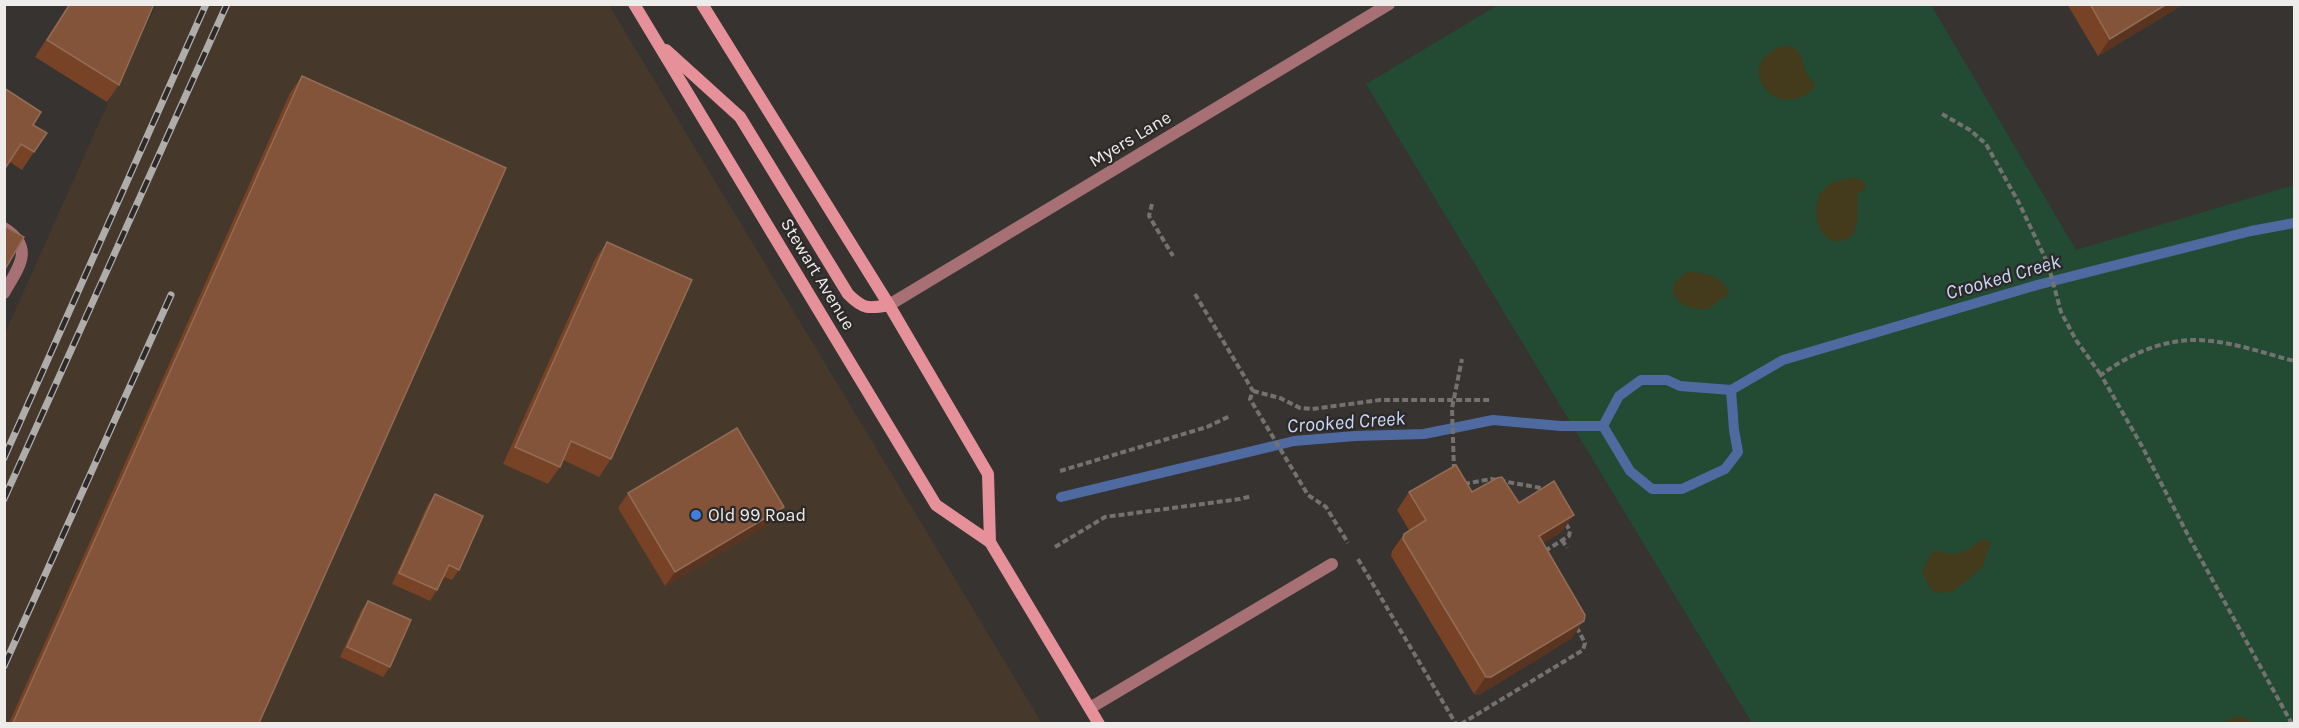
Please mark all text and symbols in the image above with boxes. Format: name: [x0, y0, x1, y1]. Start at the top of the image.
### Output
street label: Myers Lane: [1085, 106, 1175, 172]
street label: Stewart Avenue: [776, 214, 860, 334]
water label: Crooked Creek: [1943, 249, 2064, 304]
water label: Crooked Creek: [1286, 406, 1407, 438]
place label: Old 99 Road: [708, 504, 806, 526]
marker: Old 99 Road: [689, 508, 703, 522]

